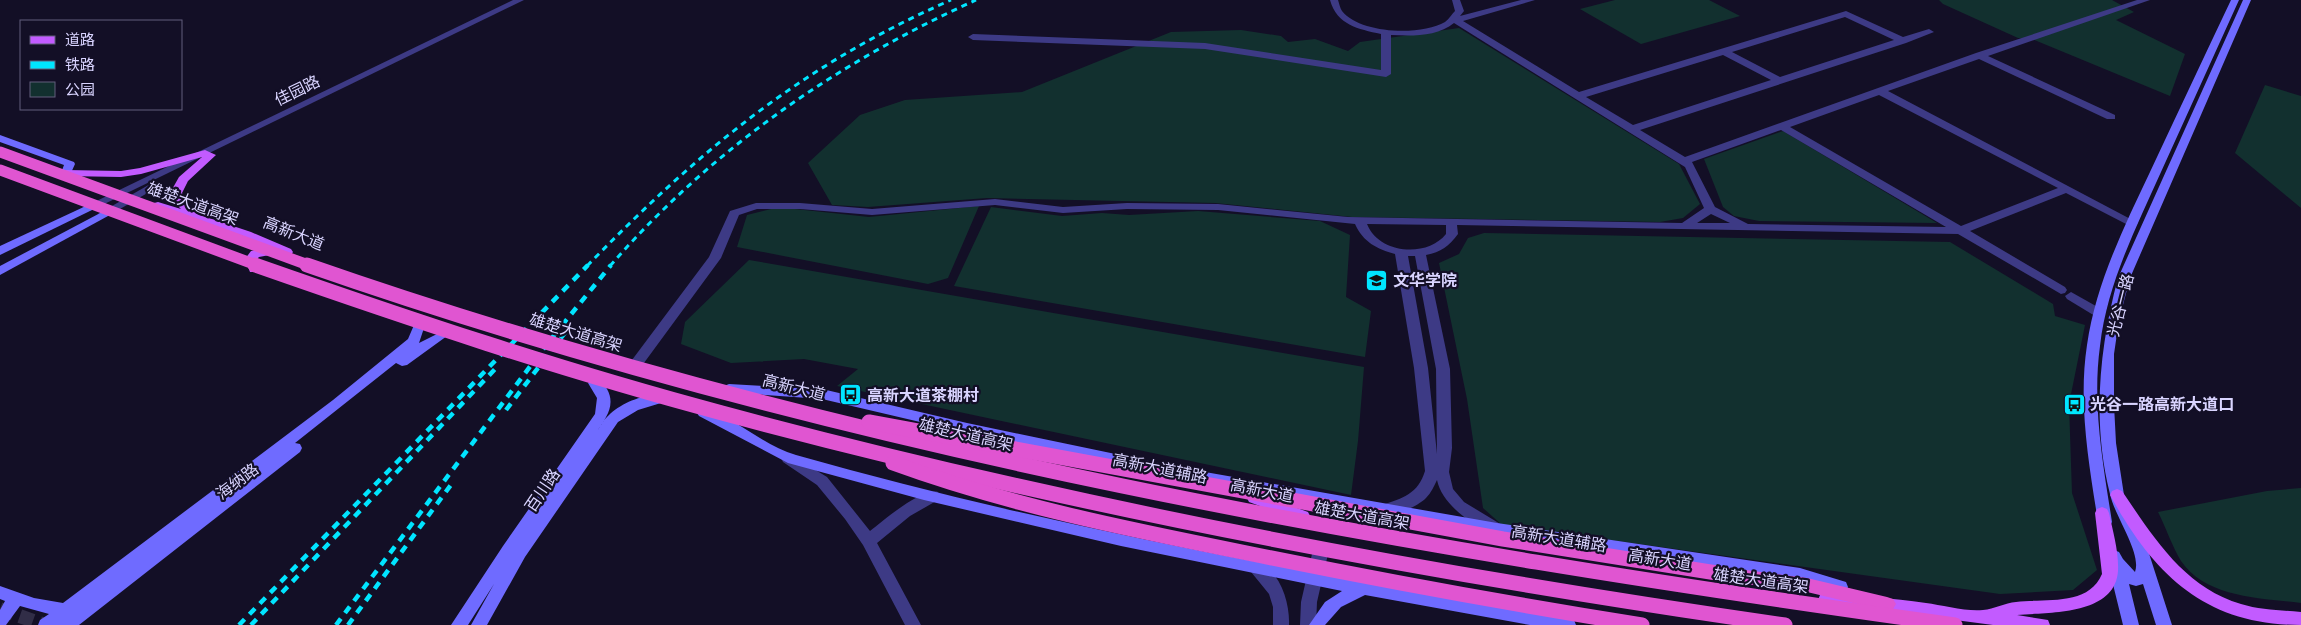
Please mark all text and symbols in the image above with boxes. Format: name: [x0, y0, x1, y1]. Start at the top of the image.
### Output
legend: [20, 20, 182, 110]
text: 道路: [65, 29, 95, 49]
text: 铁路: [65, 54, 95, 74]
street label: 佳园路: [271, 70, 323, 110]
text: 公园: [65, 79, 95, 99]
street label: 雄楚大道高架: [144, 176, 242, 230]
street label: 高新大道: [260, 211, 328, 255]
school or university icon: 文华学院: [1365, 268, 1389, 292]
place label: 文华学院: [1393, 269, 1457, 291]
street label: 光谷一路: [2102, 271, 2138, 339]
street label: 雄楚大道高架: [527, 307, 625, 357]
street label: 高新大道: [760, 369, 828, 405]
bus stop icon: 高新大道茶棚村: [839, 383, 863, 407]
place label: 高新大道茶棚村: [867, 384, 979, 406]
bus stop icon: 光谷一路高新大道口: [2062, 392, 2086, 416]
place label: 光谷一路高新大道口: [2090, 393, 2234, 415]
street label: 雄楚大道高架: [917, 412, 1015, 456]
street label: 高新大道辅路: [1111, 448, 1209, 488]
street label: 海纳路: [211, 458, 263, 504]
street label: 百川路: [519, 464, 565, 516]
street label: 高新大道: [1228, 473, 1296, 507]
street label: 雄楚大道高架: [1313, 496, 1411, 534]
street label: 高新大道辅路: [1510, 520, 1608, 556]
street label: 高新大道: [1627, 543, 1693, 575]
street label: 雄楚大道高架: [1712, 562, 1810, 598]

